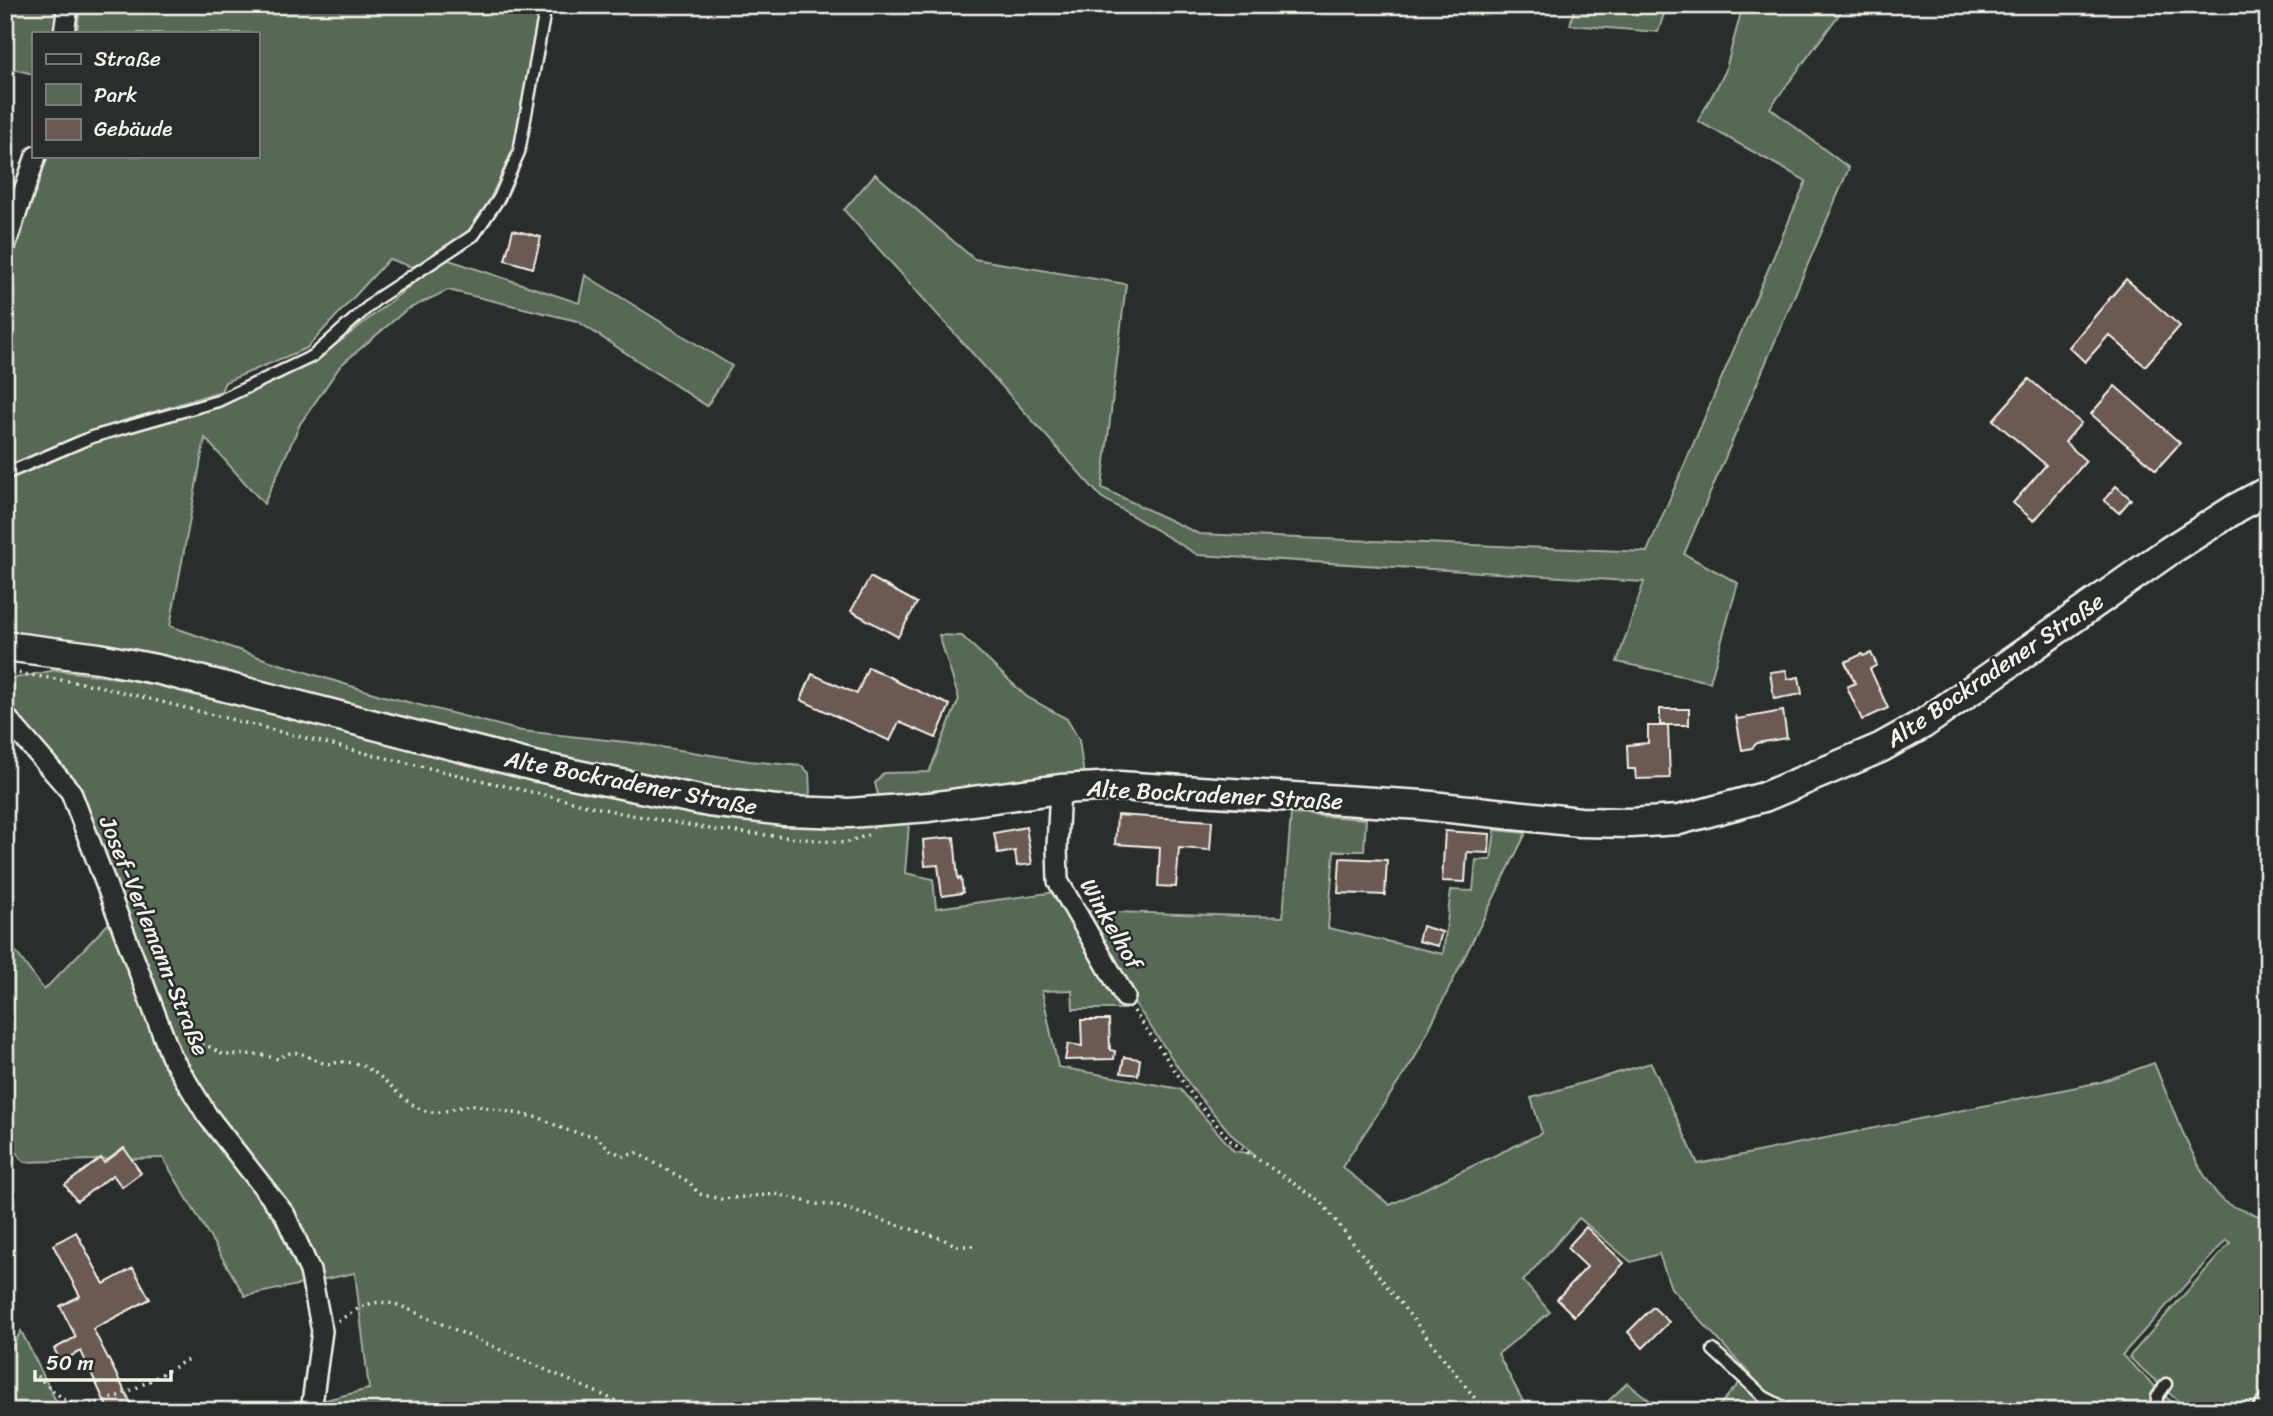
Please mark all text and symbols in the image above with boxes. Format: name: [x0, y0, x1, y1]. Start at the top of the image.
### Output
legend: [32, 32, 259, 158]
text: Straße: [94, 40, 161, 78]
text: Park: [94, 76, 137, 114]
text: Gebäude: [94, 110, 172, 148]
street label: Alte Bockradener Straße: [1876, 581, 2113, 759]
street label: Alte Bockradener Straße: [500, 738, 761, 828]
street label: Alte Bockradener Straße: [1085, 768, 1344, 822]
street label: Josef-Verlemann-Straße: [87, 809, 221, 1063]
street label: Winkelhof: [1068, 870, 1155, 980]
scale bar: [35, 1339, 172, 1383]
text: 50 m: [46, 1344, 94, 1382]

